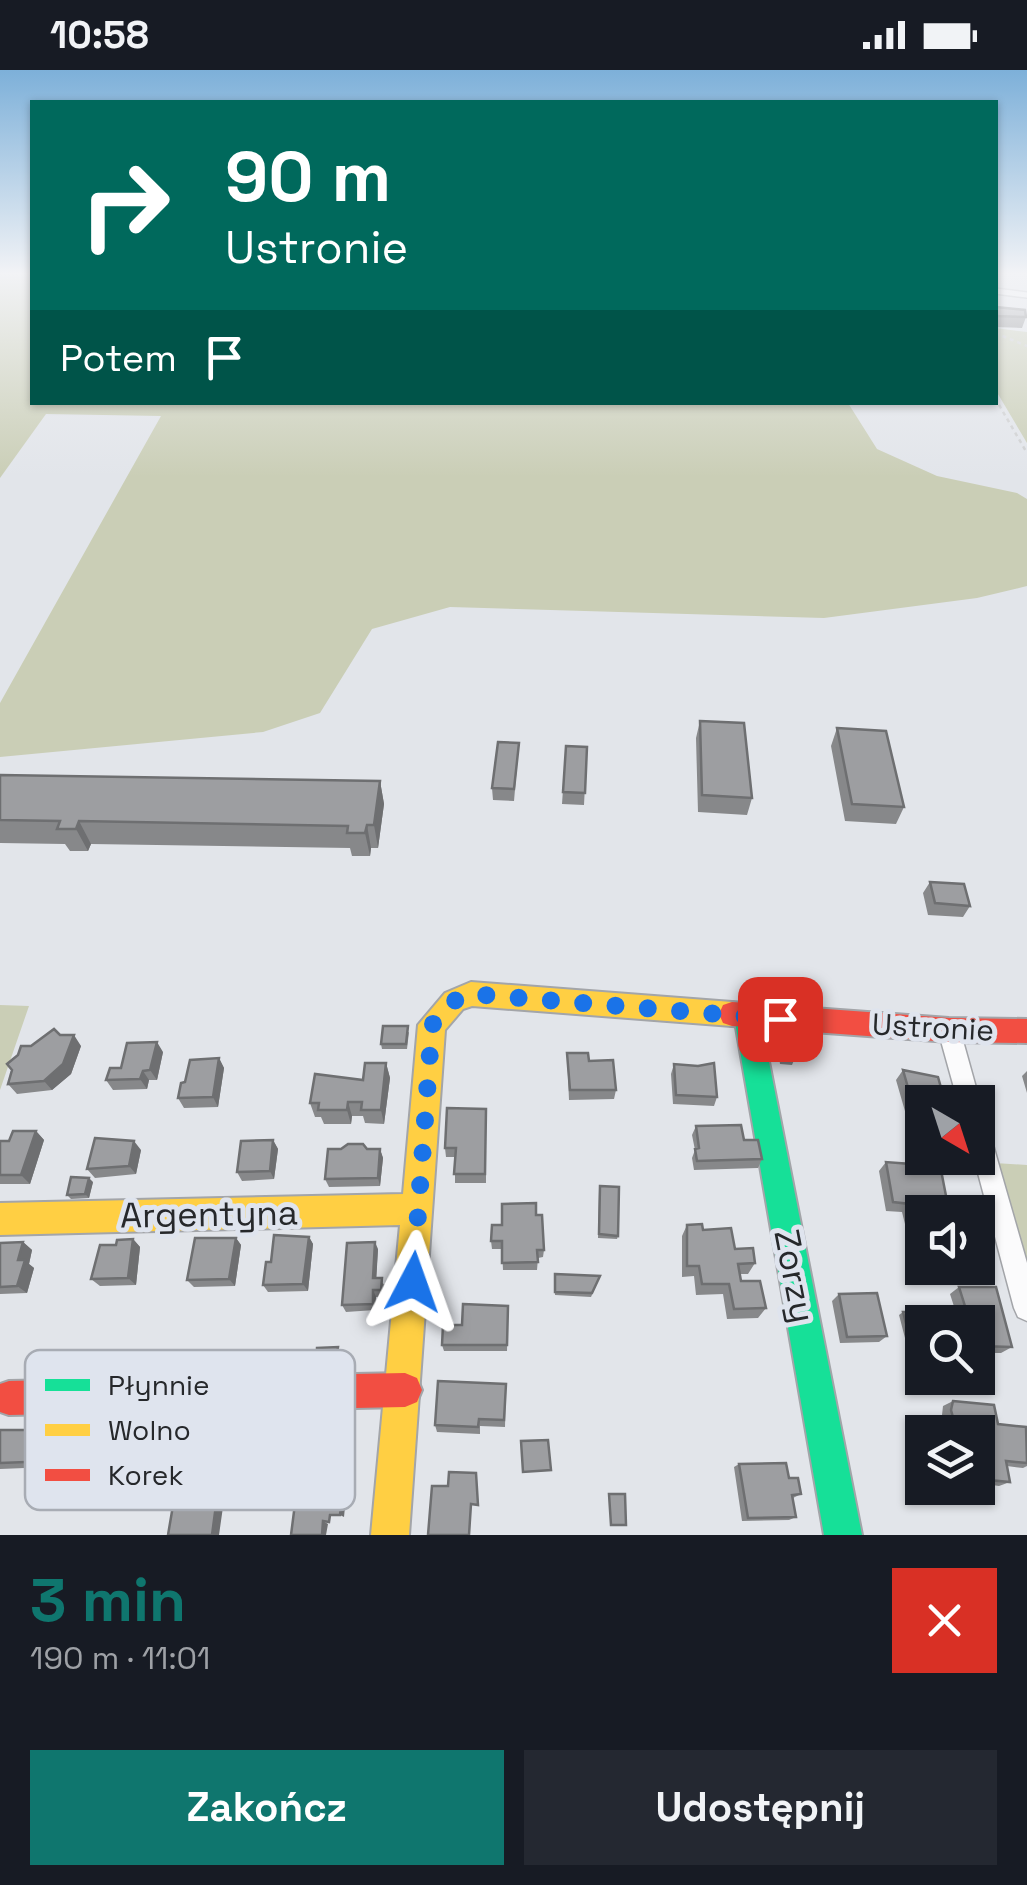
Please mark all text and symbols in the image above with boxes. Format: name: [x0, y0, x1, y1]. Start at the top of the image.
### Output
text: 10:58: [50, 11, 149, 59]
text: 90 m: [225, 132, 391, 221]
icon: right: [60, 140, 190, 270]
text: Ustronie: [225, 219, 408, 276]
icon: arrive: [197, 330, 252, 385]
text: Potem: [60, 334, 177, 382]
pin: [738, 977, 823, 1062]
icon: arrive: [753, 992, 808, 1047]
street label: Ustronie: [871, 1004, 995, 1050]
north arrow: [905, 1085, 995, 1175]
map controls: [905, 1085, 995, 1505]
street label: Argentyna: [120, 1190, 298, 1238]
button: sound: [905, 1195, 995, 1285]
street label: Zorzy: [764, 1226, 826, 1326]
position arrow: [361, 1230, 465, 1334]
button: search: [905, 1305, 995, 1395]
legend: [25, 1350, 355, 1510]
text: Płynnie: [108, 1367, 210, 1403]
text: Wolno: [108, 1412, 191, 1448]
button: layers: [905, 1415, 995, 1505]
text: Korek: [108, 1457, 184, 1493]
text: 3 min: [30, 1562, 186, 1639]
button: close: [892, 1568, 997, 1673]
text: 190 m · 11:01: [30, 1638, 210, 1678]
button: Zakończ: [30, 1750, 504, 1865]
button: Udostępnij: [524, 1750, 997, 1865]

